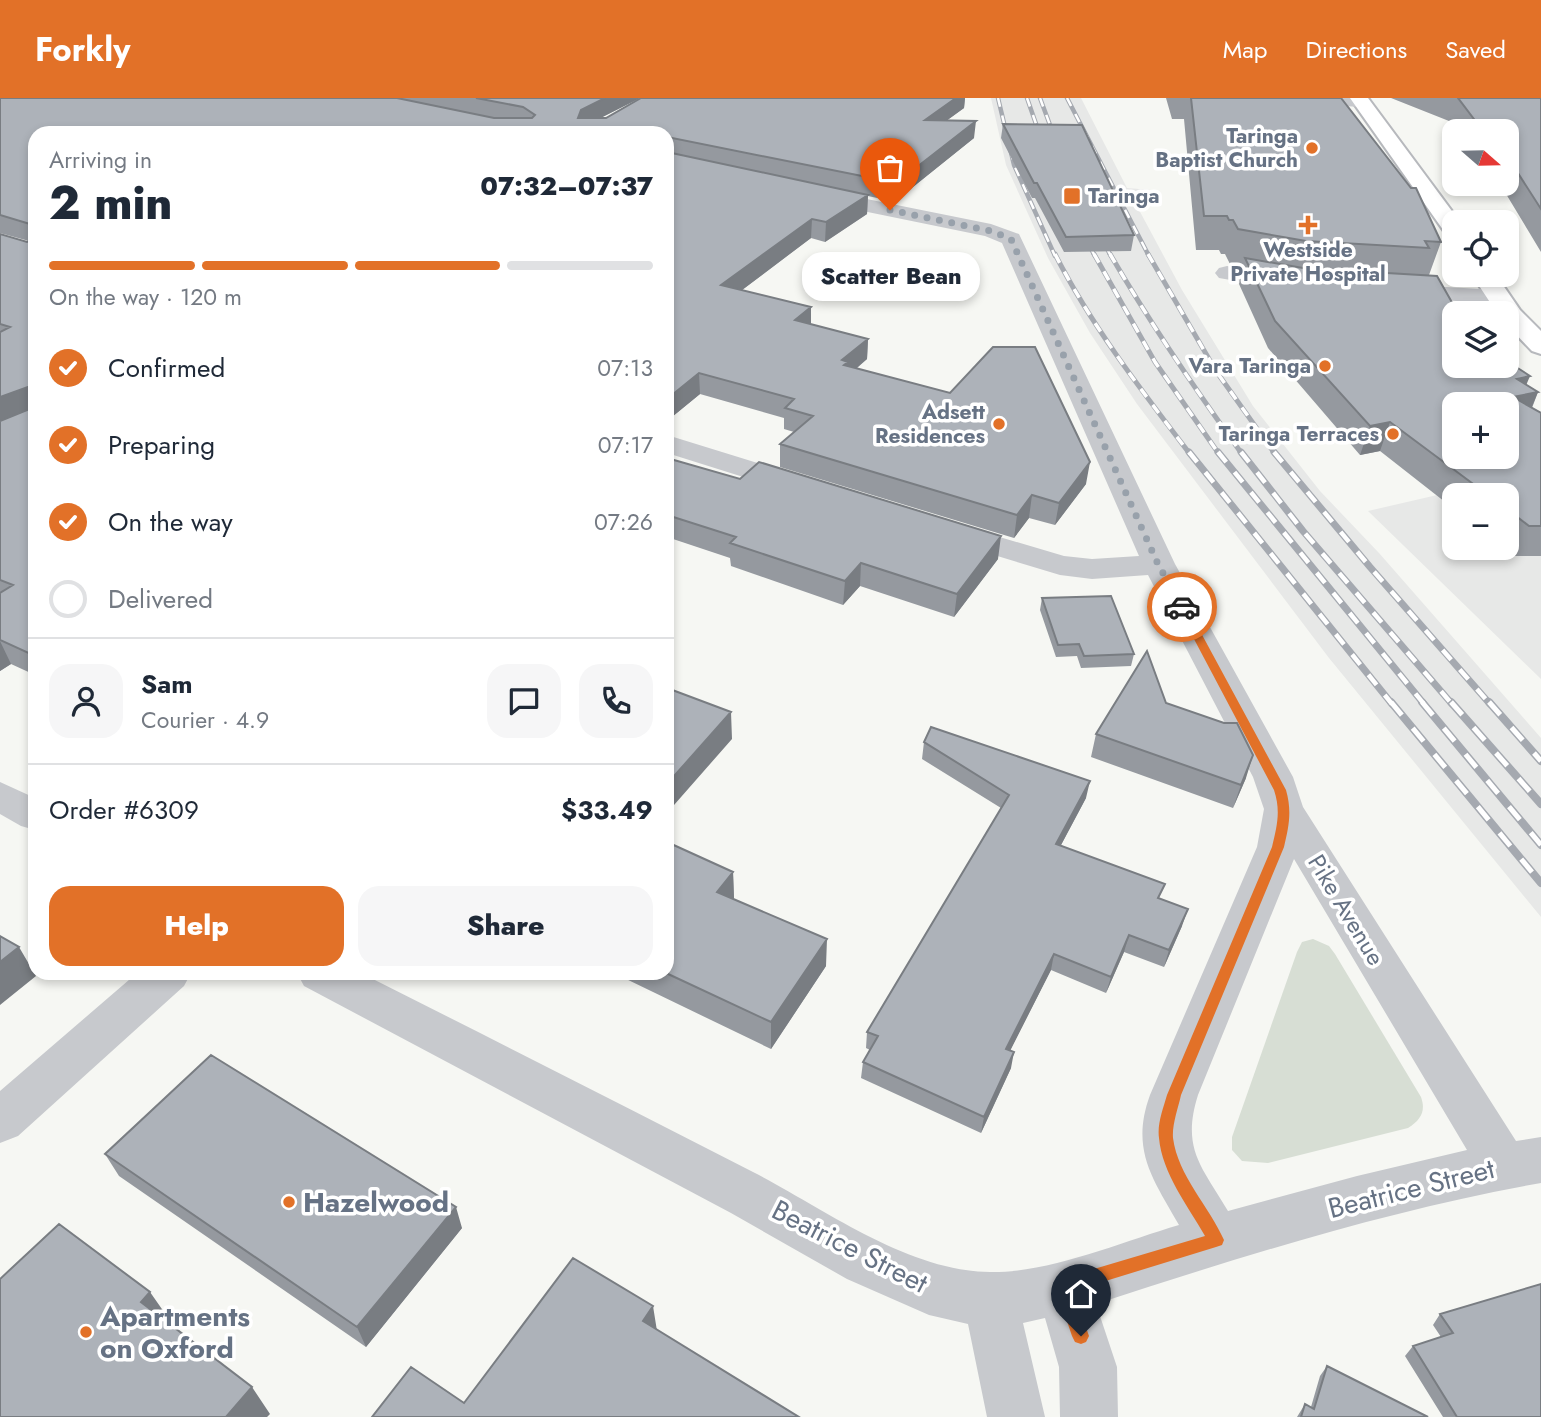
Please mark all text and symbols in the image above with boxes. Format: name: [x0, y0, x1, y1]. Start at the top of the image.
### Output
text: Forkly: [35, 26, 130, 73]
text: Map: [1223, 32, 1268, 67]
text: Directions: [1306, 32, 1407, 67]
text: Saved: [1445, 32, 1506, 67]
north arrow: [1442, 119, 1519, 196]
map controls: [1442, 119, 1519, 560]
place label: Taringa Baptist Church: [1155, 121, 1298, 175]
pin: [860, 138, 920, 210]
marker: Taringa Baptist Church: [1304, 140, 1320, 156]
text: Arriving in: [49, 143, 152, 177]
icon: bag: [871, 149, 909, 187]
text: 07:32–07:37: [480, 167, 653, 205]
text: 2 min: [49, 170, 173, 236]
place label: Taringa: [1088, 181, 1160, 211]
marker: Taringa: [1062, 186, 1082, 206]
button: locate: [1442, 210, 1519, 287]
marker: Westside Private Hospital: [1298, 215, 1318, 235]
place label: Westside Private Hospital: [1230, 235, 1386, 289]
callout: Scatter Bean: [801, 252, 979, 301]
text: Scatter Bean: [820, 259, 962, 293]
text: On the way · 120 m: [49, 280, 242, 314]
button: layers: [1442, 301, 1519, 378]
icon: check: [49, 349, 87, 387]
text: Confirmed: [108, 349, 225, 387]
text: 07:13: [597, 351, 653, 385]
place label: Vara Taringa: [1187, 351, 1311, 381]
marker: Vara Taringa: [1317, 358, 1333, 374]
button: +: [1442, 392, 1519, 469]
place label: Adsett Residences: [875, 397, 985, 451]
marker: Adsett Residences: [991, 416, 1007, 432]
place label: Taringa Terraces: [1219, 419, 1379, 449]
icon: check: [49, 426, 87, 464]
text: Preparing: [108, 426, 215, 464]
marker: Taringa Terraces: [1385, 426, 1401, 442]
text: 07:17: [598, 428, 653, 462]
button: −: [1442, 483, 1519, 560]
icon: check: [49, 503, 87, 541]
text: On the way: [108, 503, 233, 541]
text: 07:26: [594, 505, 653, 539]
courier: [1147, 572, 1217, 642]
text: Delivered: [108, 580, 213, 618]
icon: car: [1163, 588, 1201, 626]
button: person: [49, 664, 123, 738]
button: chat: [487, 664, 561, 738]
button: phone: [579, 664, 653, 738]
text: Sam: [141, 665, 193, 703]
text: Courier · 4.9: [141, 703, 269, 737]
text: Order #6309: [49, 791, 199, 829]
text: $33.49: [561, 791, 653, 829]
street label: Pike Avenue: [1300, 848, 1393, 972]
button: Help: [49, 886, 344, 966]
button: Share: [358, 886, 653, 966]
street label: Beatrice Street: [1324, 1148, 1499, 1229]
place label: Hazelwood: [303, 1182, 449, 1223]
street label: Beatrice Street: [765, 1190, 935, 1303]
marker: Hazelwood: [281, 1194, 297, 1210]
pin: [1051, 1264, 1111, 1336]
icon: home: [1062, 1275, 1100, 1313]
place label: Apartments on Oxford: [99, 1296, 250, 1369]
marker: Apartments on Oxford: [78, 1324, 94, 1340]

